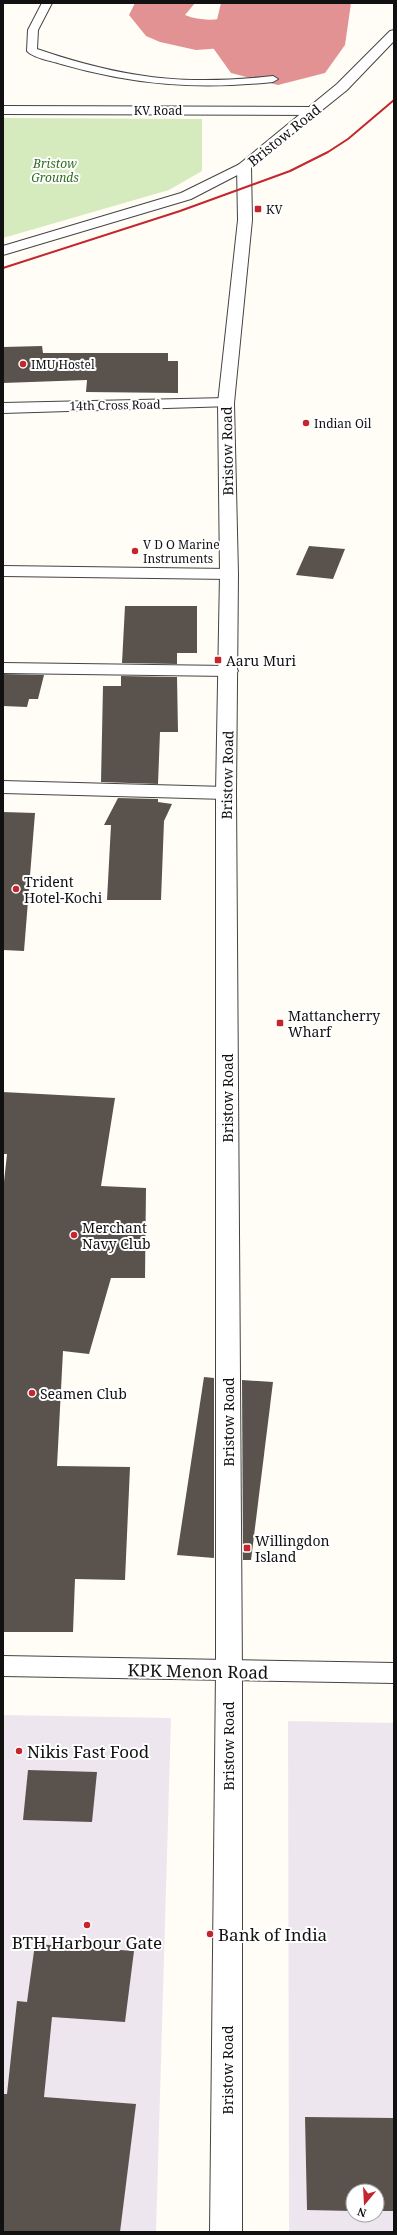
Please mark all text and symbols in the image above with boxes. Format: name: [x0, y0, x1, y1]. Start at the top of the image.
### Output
street label: Bristow Road: [243, 99, 325, 170]
street label: KV Road: [134, 102, 183, 119]
park label: Bristow Grounds: [31, 155, 79, 186]
place label: KV: [266, 201, 283, 218]
marker: KV: [253, 204, 263, 214]
place label: IMU Hostel: [31, 356, 95, 373]
marker: IMU Hostel: [18, 359, 28, 369]
street label: 14th Cross Road: [69, 396, 161, 414]
street label: Bristow Road: [217, 406, 237, 496]
place label: Indian Oil: [314, 415, 372, 432]
marker: Indian Oil: [301, 418, 311, 428]
place label: V D O Marine Instruments: [143, 536, 220, 567]
marker: V D O Marine Instruments: [130, 546, 140, 556]
place label: Aaru Muri: [226, 651, 296, 670]
marker: Aaru Muri: [213, 655, 223, 665]
street label: Bristow Road: [217, 730, 237, 820]
place label: Trident Hotel-Kochi: [24, 872, 103, 907]
marker: Trident Hotel-Kochi: [11, 884, 21, 894]
place label: Mattancherry Wharf: [288, 1006, 380, 1041]
marker: Mattancherry Wharf: [275, 1018, 285, 1028]
street label: Bristow Road: [218, 1053, 237, 1143]
place label: Merchant Navy Club: [82, 1218, 151, 1253]
marker: Merchant Navy Club: [69, 1230, 79, 1240]
street label: Bristow Road: [219, 1377, 238, 1467]
place label: Seamen Club: [40, 1384, 127, 1403]
marker: Seamen Club: [27, 1388, 37, 1398]
place label: Willingdon Island: [255, 1531, 330, 1566]
marker: Willingdon Island: [242, 1543, 252, 1553]
street label: KPK Menon Road: [127, 1658, 269, 1684]
street label: Bristow Road: [219, 1701, 238, 1791]
place label: Nikis Fast Food: [27, 1740, 150, 1763]
marker: Nikis Fast Food: [14, 1746, 24, 1756]
marker: BTH Harbour Gate: [82, 1920, 92, 1930]
place label: Bank of India: [218, 1923, 327, 1946]
marker: Bank of India: [205, 1929, 215, 1939]
place label: BTH Harbour Gate: [12, 1931, 162, 1954]
street label: Bristow Road: [218, 2025, 237, 2115]
north arrow: [345, 2183, 385, 2223]
text: N: [355, 2204, 368, 2221]

